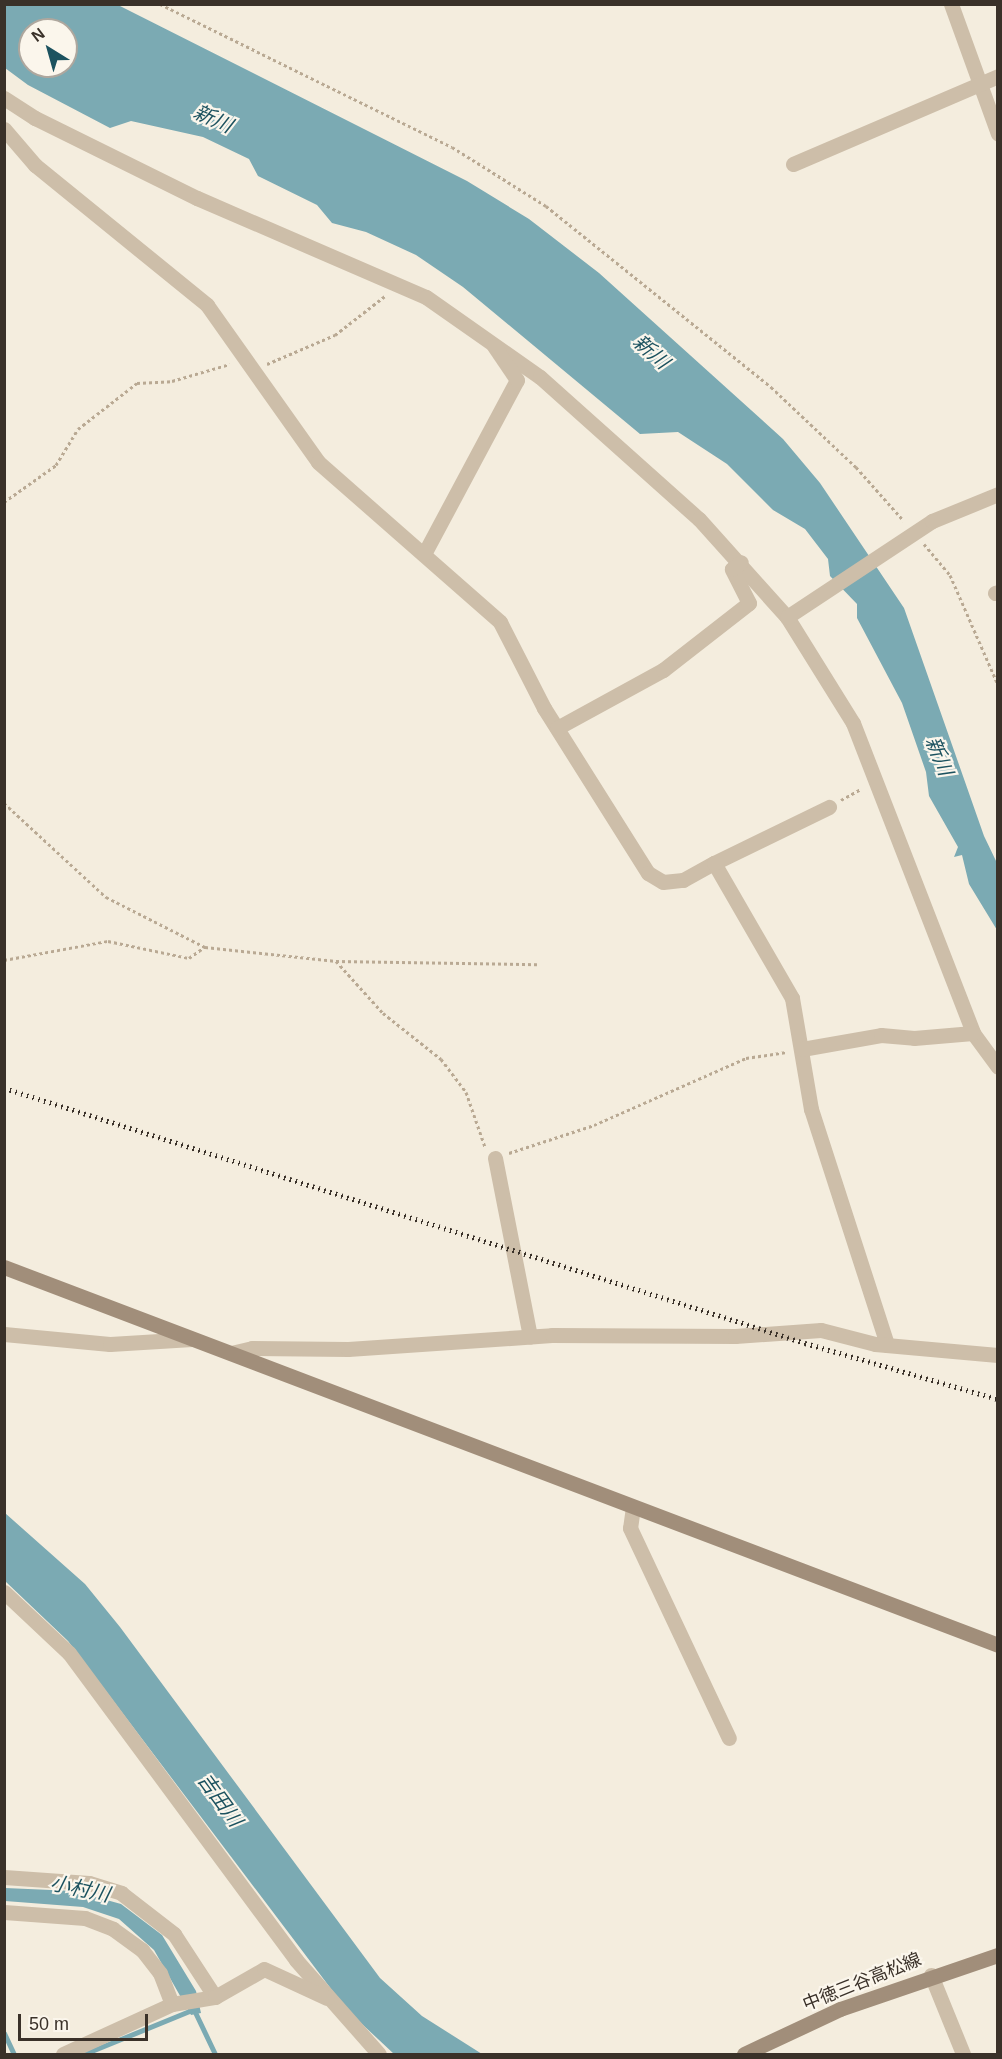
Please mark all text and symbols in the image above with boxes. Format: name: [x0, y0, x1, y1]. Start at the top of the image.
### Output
north arrow: [18, 18, 78, 78]
text: N: [28, 25, 48, 45]
water label: 新川: [190, 100, 236, 138]
water label: 新川: [628, 330, 674, 374]
water label: 新川: [920, 733, 958, 779]
water label: 吉田川: [193, 1769, 247, 1831]
water label: 小村川: [48, 1871, 112, 1907]
street label: 中徳三谷高松線: [800, 1948, 924, 2016]
scale bar: [21, 2002, 152, 2040]
text: 50 m: [29, 2014, 69, 2034]

